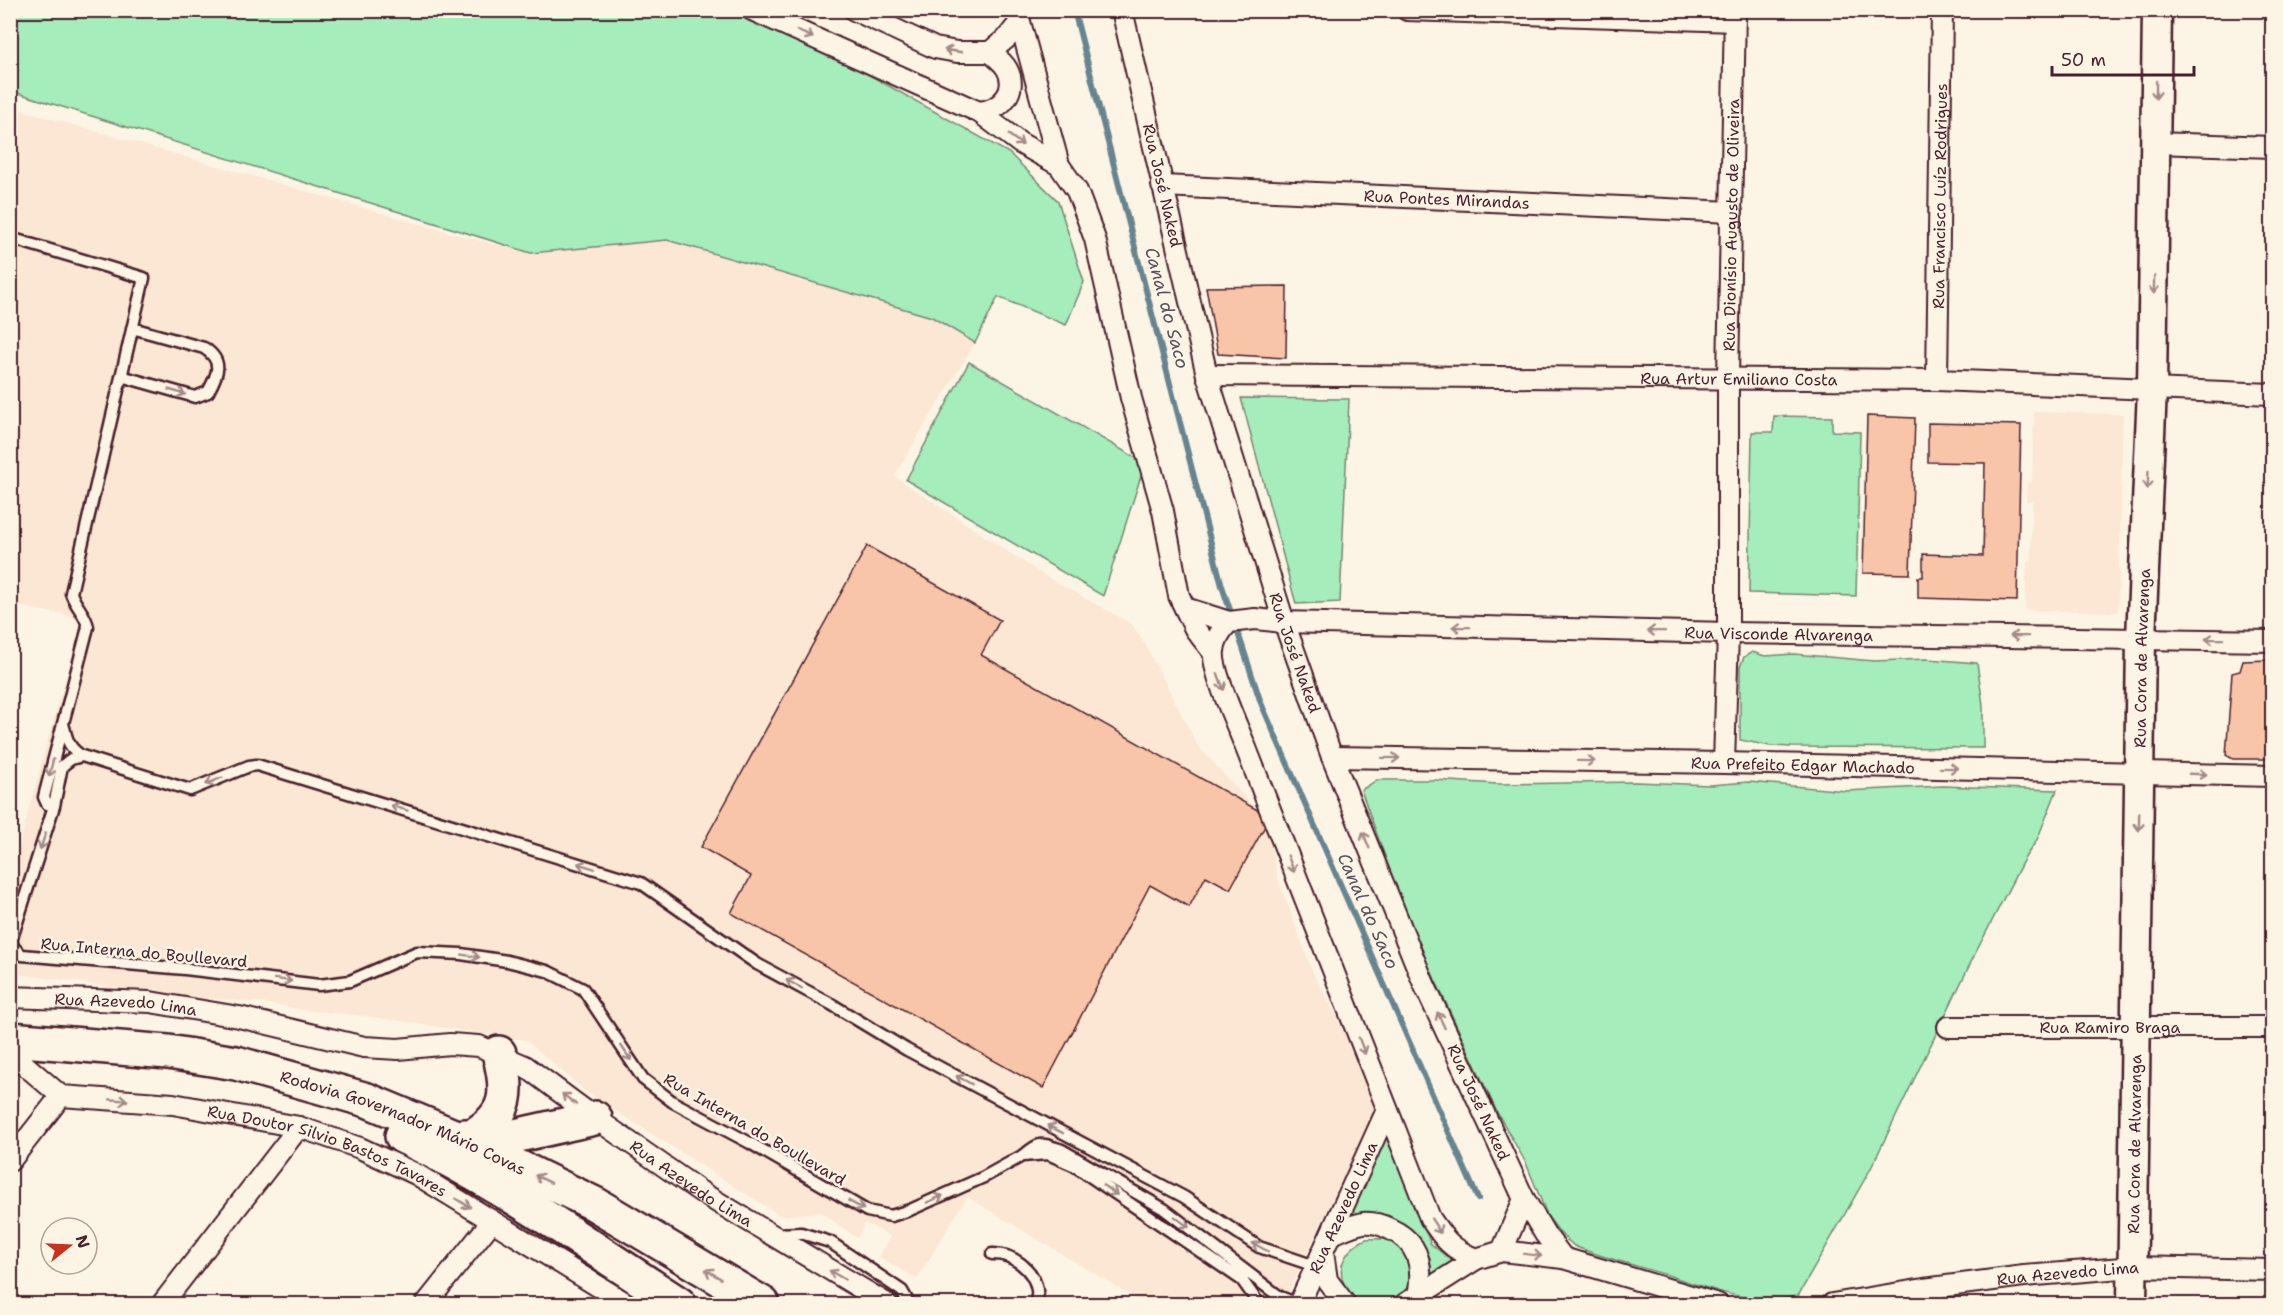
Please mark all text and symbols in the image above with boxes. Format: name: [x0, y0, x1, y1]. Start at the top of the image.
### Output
one-way arrow: [796, 29, 814, 41]
scale bar: [2052, 39, 2194, 77]
one-way arrow: [944, 45, 964, 56]
text: 50 m: [2061, 48, 2106, 72]
one-way arrow: [2150, 79, 2162, 99]
street label: Rua Francisco Luíz Rodrigues: [1928, 83, 1952, 309]
street label: Rua Dionísio Augusto de Oliveira: [1718, 98, 1744, 352]
street label: Rua José Naked: [1138, 122, 1187, 249]
one-way arrow: [1008, 134, 1024, 146]
street label: Rua Pontes Mirandas: [1363, 185, 1530, 214]
water label: Canal do Saco: [1139, 245, 1195, 371]
one-way arrow: [2148, 274, 2160, 294]
street label: Rua Artur Emiliano Costa: [1640, 368, 1838, 390]
one-way arrow: [167, 387, 186, 398]
one-way arrow: [2142, 469, 2153, 489]
street label: Rua Cora de Alvarenga: [2130, 568, 2155, 748]
street label: Rua José Naked: [1264, 590, 1325, 716]
one-way arrow: [1452, 621, 1472, 632]
street label: Rua Visconde Alvarenga: [1684, 622, 1873, 646]
one-way arrow: [1647, 625, 1667, 637]
one-way arrow: [2010, 630, 2030, 642]
one-way arrow: [2205, 634, 2225, 645]
one-way arrow: [1217, 672, 1228, 691]
one-way arrow: [1380, 752, 1400, 764]
street label: Rua Prefeito Edgar Machado: [1691, 752, 1915, 779]
one-way arrow: [1575, 755, 1595, 767]
one-way arrow: [45, 758, 57, 777]
one-way arrow: [1938, 762, 1958, 774]
one-way arrow: [2187, 768, 2207, 779]
one-way arrow: [205, 776, 223, 787]
one-way arrow: [390, 802, 409, 813]
one-way arrow: [2133, 811, 2144, 831]
one-way arrow: [37, 831, 48, 850]
one-way arrow: [1360, 831, 1371, 850]
water label: Canal do Saco: [1332, 849, 1404, 973]
one-way arrow: [1287, 854, 1298, 873]
one-way arrow: [577, 860, 596, 871]
street label: Rua Interna do Boullevard: [40, 933, 248, 972]
one-way arrow: [461, 950, 481, 961]
one-way arrow: [273, 975, 292, 986]
one-way arrow: [786, 978, 803, 990]
street label: Rua Azevedo Lima: [54, 989, 198, 1021]
one-way arrow: [1435, 1011, 1446, 1029]
street label: Rua Ramiro Braga: [2039, 1017, 2181, 1038]
one-way arrow: [1357, 1036, 1368, 1055]
street label: Rua José Naked: [1442, 1041, 1515, 1164]
one-way arrow: [620, 1045, 632, 1061]
street label: Rua Cora de Alvarenga: [2123, 1054, 2146, 1234]
street label: Rodovia Governador Mário Covas: [278, 1066, 529, 1180]
street label: Rua Interna do Boullevard: [660, 1068, 850, 1190]
one-way arrow: [955, 1074, 973, 1085]
one-way arrow: [561, 1092, 577, 1105]
one-way arrow: [109, 1095, 129, 1106]
street label: Rua Doutor Silvio Bastos Tavares: [206, 1100, 451, 1202]
one-way arrow: [1047, 1123, 1065, 1134]
street label: Rua Azevedo Lima: [626, 1135, 756, 1232]
street label: Rua Azevedo Lima: [1304, 1138, 1382, 1277]
one-way arrow: [534, 1173, 552, 1185]
one-way arrow: [1101, 1184, 1118, 1196]
one-way arrow: [926, 1193, 944, 1204]
one-way arrow: [454, 1197, 471, 1209]
one-way arrow: [847, 1199, 864, 1211]
one-way arrow: [1173, 1215, 1189, 1228]
north arrow: [39, 1216, 99, 1276]
one-way arrow: [1430, 1217, 1442, 1234]
text: N: [71, 1232, 95, 1251]
one-way arrow: [1252, 1240, 1270, 1252]
one-way arrow: [1522, 1249, 1542, 1260]
street label: Rua Azevedo Lima: [1995, 1257, 2139, 1290]
one-way arrow: [705, 1268, 722, 1280]
one-way arrow: [829, 1269, 846, 1281]

